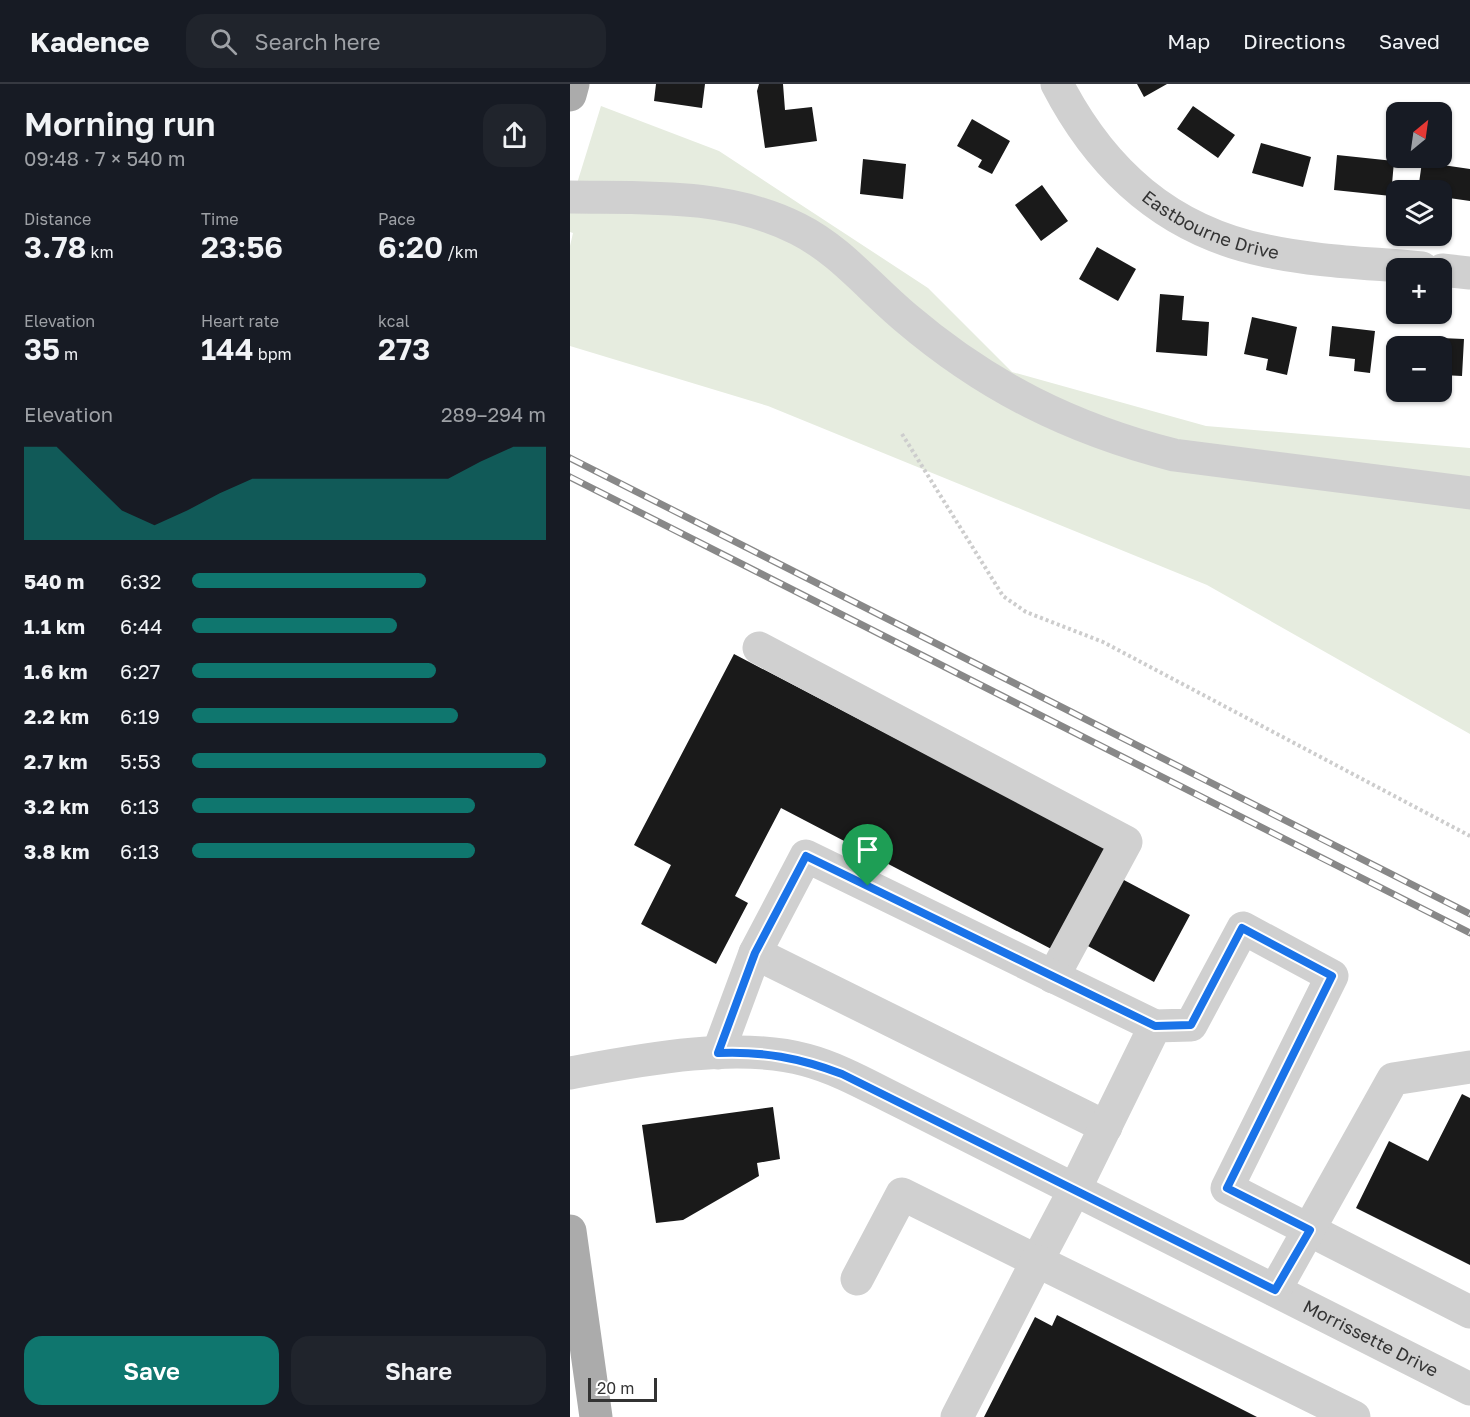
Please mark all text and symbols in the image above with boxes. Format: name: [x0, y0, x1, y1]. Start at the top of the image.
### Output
search box: [186, 14, 606, 68]
text: Kadence: [30, 25, 150, 58]
icon: search: [207, 25, 240, 58]
text: Search here: [255, 28, 381, 55]
text: Map: [1167, 28, 1210, 54]
text: Directions: [1243, 28, 1346, 54]
text: Saved: [1379, 28, 1440, 54]
north arrow: [1386, 102, 1452, 168]
map controls: [1386, 102, 1452, 402]
text: Morning run: [24, 104, 216, 143]
button: share: [483, 104, 546, 167]
text: 09:48 · 7 × 540 m: [24, 146, 185, 170]
button: layers: [1386, 180, 1452, 246]
street label: Eastbourne Drive: [1138, 185, 1281, 263]
text: Distance: [24, 209, 91, 229]
text: Time: [201, 209, 239, 229]
text: Pace: [378, 209, 415, 229]
text: 3.78: [24, 229, 87, 265]
text: 23:56: [201, 229, 283, 265]
text: 6:20: [378, 229, 443, 265]
text: km: [87, 242, 114, 262]
text: /km: [443, 242, 478, 262]
button: +: [1386, 258, 1452, 324]
text: Elevation: [24, 311, 95, 331]
text: Heart rate: [201, 311, 279, 331]
text: kcal: [378, 311, 410, 331]
text: 35: [24, 331, 60, 367]
text: 144: [201, 331, 254, 367]
text: 273: [378, 331, 430, 367]
button: −: [1386, 336, 1452, 402]
text: m: [60, 344, 78, 364]
text: bpm: [254, 344, 292, 364]
text: Elevation: [24, 402, 113, 426]
text: 289–294 m: [441, 402, 546, 426]
text: 540 m: [24, 569, 84, 593]
text: 6:32: [120, 569, 161, 593]
text: 1.1 km: [24, 614, 85, 638]
text: 6:44: [120, 614, 163, 638]
text: 1.6 km: [24, 659, 88, 683]
text: 6:27: [120, 659, 160, 683]
text: 2.2 km: [24, 704, 89, 728]
text: 6:19: [120, 704, 160, 728]
text: 2.7 km: [24, 749, 88, 773]
text: 5:53: [120, 749, 161, 773]
text: 3.2 km: [24, 794, 89, 818]
text: 6:13: [120, 794, 160, 818]
pin: [842, 824, 893, 886]
icon: arrive: [851, 833, 884, 866]
text: 3.8 km: [24, 839, 90, 863]
text: 6:13: [120, 839, 160, 863]
street label: Morrissette Drive: [1300, 1295, 1442, 1381]
button: Save: [24, 1336, 279, 1405]
button: Share: [291, 1336, 546, 1405]
scale bar: [588, 1375, 657, 1402]
text: 20 m: [597, 1378, 634, 1398]

